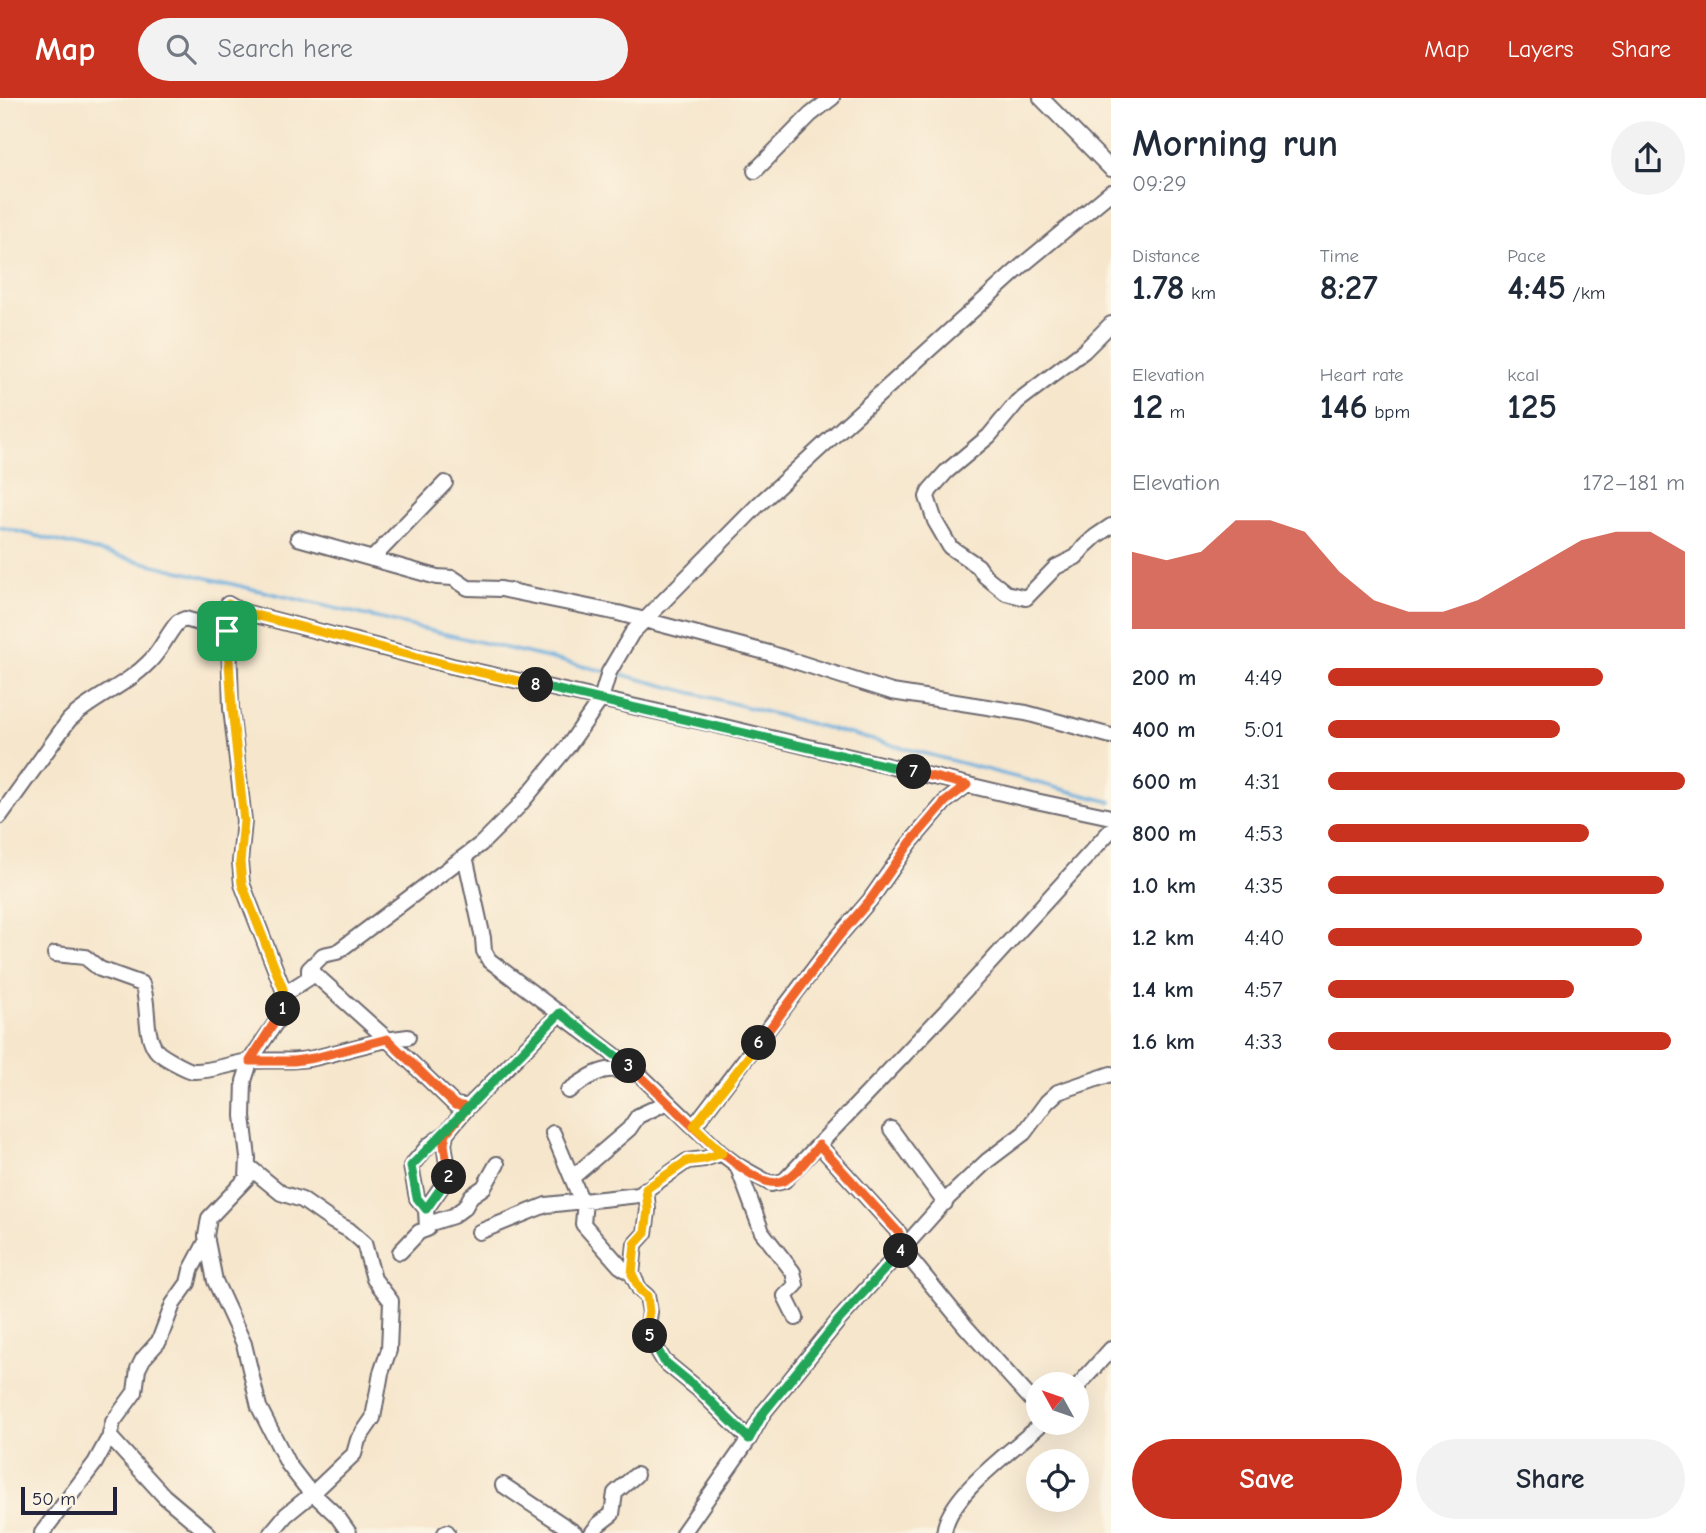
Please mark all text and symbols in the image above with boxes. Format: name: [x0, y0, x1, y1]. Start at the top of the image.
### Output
search box: [138, 18, 628, 81]
text: Map: [35, 30, 96, 68]
icon: search: [162, 30, 200, 68]
text: Search here: [218, 34, 353, 64]
text: Map: [1424, 35, 1470, 63]
text: Layers: [1508, 35, 1573, 63]
text: Share: [1611, 35, 1671, 63]
button: share: [1611, 121, 1685, 195]
text: Morning run: [1132, 122, 1338, 166]
text: 09:29: [1132, 170, 1187, 197]
text: Distance: [1132, 245, 1200, 267]
text: Time: [1320, 245, 1359, 267]
text: Pace: [1507, 245, 1546, 267]
text: 1.78: [1132, 267, 1185, 308]
text: 8:27: [1320, 267, 1378, 308]
text: 4:45: [1507, 267, 1566, 308]
text: km: [1185, 282, 1216, 304]
text: /km: [1566, 282, 1606, 304]
text: Elevation: [1132, 364, 1205, 386]
text: Heart rate: [1320, 364, 1403, 386]
text: kcal: [1507, 364, 1539, 386]
text: 12: [1132, 386, 1163, 427]
text: 146: [1320, 386, 1368, 427]
text: 125: [1507, 386, 1557, 427]
text: m: [1163, 401, 1185, 423]
text: bpm: [1368, 401, 1410, 423]
text: Elevation: [1132, 469, 1220, 496]
text: 172–181 m: [1582, 469, 1685, 496]
pin: [197, 601, 257, 661]
icon: arrive: [208, 612, 246, 650]
text: 200 m: [1132, 664, 1196, 691]
text: 4:49: [1244, 664, 1283, 691]
pin: 8: [518, 668, 554, 702]
text: 8: [531, 673, 540, 695]
text: 400 m: [1132, 716, 1196, 743]
text: 5:01: [1244, 716, 1284, 743]
pin: 7: [897, 754, 932, 790]
text: 7: [909, 760, 918, 782]
text: 600 m: [1132, 768, 1197, 795]
text: 4:31: [1244, 768, 1280, 795]
text: 800 m: [1132, 820, 1197, 847]
text: 4:53: [1244, 820, 1283, 847]
text: 1.0 km: [1132, 872, 1196, 899]
text: 4:35: [1244, 872, 1283, 899]
text: 1.2 km: [1132, 924, 1194, 951]
text: 4:40: [1244, 924, 1284, 951]
text: 1.4 km: [1132, 976, 1194, 1003]
text: 4:57: [1244, 976, 1283, 1003]
pin: 1: [266, 992, 300, 1026]
text: 1: [279, 997, 286, 1019]
pin: 6: [742, 1026, 776, 1060]
text: 1.6 km: [1132, 1028, 1195, 1055]
text: 4:33: [1244, 1028, 1283, 1055]
text: 6: [754, 1031, 763, 1053]
pin: 3: [612, 1048, 646, 1084]
text: 3: [624, 1054, 633, 1076]
pin: 2: [432, 1160, 466, 1194]
text: 2: [444, 1165, 453, 1187]
pin: 4: [884, 1234, 918, 1268]
text: 4: [896, 1239, 905, 1261]
pin: 5: [632, 1318, 668, 1354]
text: 5: [644, 1324, 655, 1346]
north arrow: [1026, 1372, 1088, 1435]
map controls: [1026, 1372, 1089, 1512]
button: Save: [1132, 1439, 1402, 1519]
button: Share: [1416, 1439, 1685, 1519]
button: locate: [1026, 1449, 1089, 1512]
scale bar: [21, 1484, 117, 1516]
text: 50 m: [32, 1488, 76, 1510]

